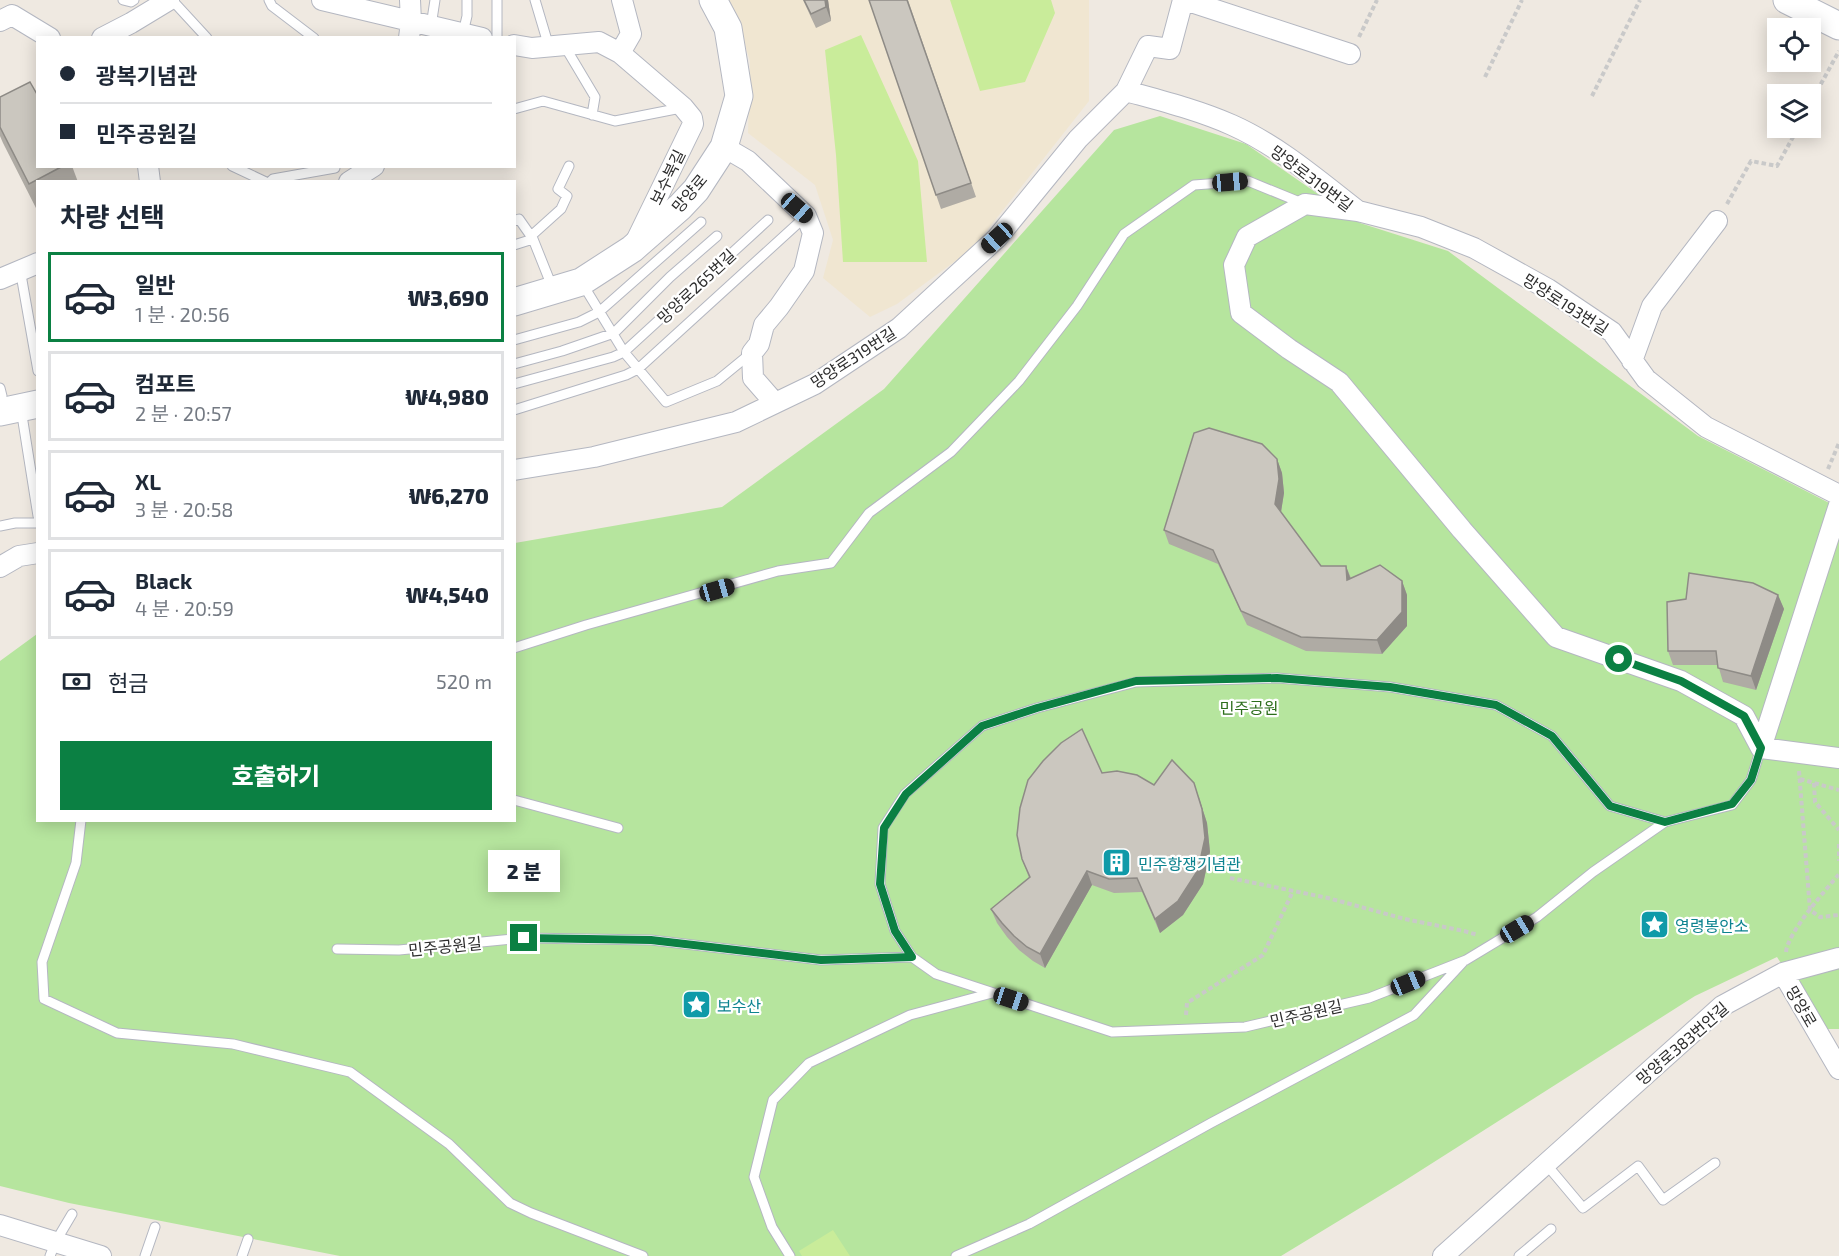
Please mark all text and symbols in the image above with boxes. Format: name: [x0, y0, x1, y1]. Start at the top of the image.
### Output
map controls: [1767, 18, 1821, 138]
button: locate: [1767, 18, 1821, 72]
text: 광복기념관: [96, 62, 197, 88]
button: layers: [1767, 84, 1821, 138]
text: 민주공원길: [96, 120, 197, 146]
street label: 망양로319번길: [1267, 141, 1357, 215]
street label: 보수북길: [646, 146, 688, 208]
street label: 망양로: [668, 170, 711, 216]
car: [1211, 171, 1249, 193]
car: [778, 189, 816, 227]
text: 차량 선택: [60, 200, 165, 232]
car: [978, 219, 1016, 257]
street label: 망양로265번길: [653, 245, 739, 327]
street label: 망양로193번길: [1520, 269, 1612, 339]
icon: car: [63, 270, 117, 324]
text: 일반: [135, 271, 175, 297]
text: ₩3,690: [408, 284, 489, 310]
text: 1 분 · 20:56: [135, 302, 230, 326]
street label: 망양로319번길: [807, 322, 899, 392]
icon: car: [63, 369, 117, 423]
text: 컴포트: [135, 370, 196, 396]
text: ₩4,980: [405, 383, 489, 409]
text: 2 분 · 20:57: [135, 401, 232, 425]
icon: car: [63, 468, 117, 522]
text: XL: [135, 468, 161, 494]
text: ₩6,270: [409, 482, 489, 508]
text: 3 분 · 20:58: [135, 497, 234, 521]
icon: car: [63, 567, 117, 621]
text: Black: [135, 567, 192, 593]
car: [697, 576, 737, 604]
text: ₩4,540: [406, 581, 489, 607]
text: 4 분 · 20:59: [135, 596, 234, 620]
route start: [1605, 645, 1632, 672]
icon: cash: [60, 665, 93, 698]
text: 현금: [108, 669, 148, 695]
text: 520 m: [436, 669, 492, 693]
park label: 민주공원: [1220, 698, 1278, 717]
button: 호출하기: [60, 741, 492, 810]
building icon: 민주항쟁기념관: [1101, 847, 1133, 879]
callout: 2 분: [488, 851, 560, 893]
place label: 민주항쟁기념관: [1138, 854, 1241, 873]
text: 2 분: [507, 859, 541, 883]
place icon: 영령봉안소: [1638, 909, 1670, 941]
car: [1497, 912, 1537, 946]
place label: 영령봉안소: [1675, 916, 1749, 935]
route end: [510, 924, 537, 951]
street label: 민주공원길: [407, 933, 483, 959]
car: [1388, 968, 1428, 998]
street label: 망양로: [1783, 982, 1821, 1030]
car: [991, 985, 1031, 1013]
place icon: 보수산: [680, 989, 712, 1021]
street label: 민주공원길: [1268, 995, 1344, 1031]
place label: 보수산: [717, 996, 761, 1015]
street label: 망양로383번안길: [1632, 998, 1732, 1088]

